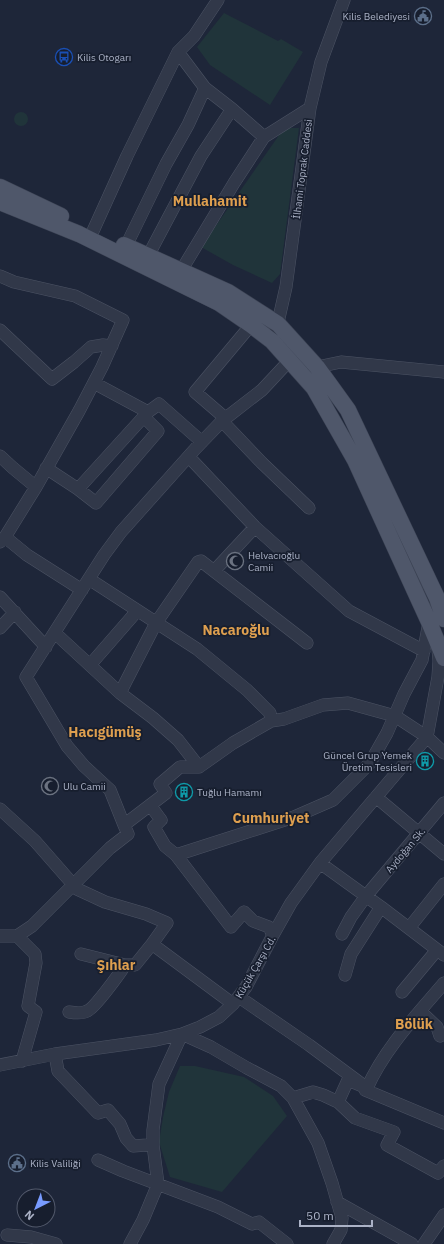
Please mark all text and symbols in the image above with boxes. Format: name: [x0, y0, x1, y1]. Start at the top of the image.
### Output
public building icon: Kilis Belediyesi: [413, 6, 433, 26]
place label: Kilis Belediyesi: [342, 10, 410, 23]
bus stop icon: Kilis Otogarı: [54, 47, 74, 67]
place label: Kilis Otogarı: [77, 51, 131, 64]
street label: İlhami Toprak Caddesi: [290, 118, 315, 220]
district label: Mullahamit: [173, 192, 247, 210]
place label: Helvacıoğlu Camii: [248, 549, 300, 574]
mosque icon: Helvacıoğlu Camii: [225, 551, 245, 571]
district label: Nacaroğlu: [202, 621, 270, 639]
district label: Hacıgümüş: [68, 723, 142, 741]
place label: Güncel Grup Yemek Üretim Tesisleri: [323, 749, 413, 774]
building icon: Güncel Grup Yemek Üretim Tesisleri: [415, 751, 435, 771]
mosque icon: Ulu Camii: [40, 776, 60, 796]
place label: Ulu Camii: [63, 780, 106, 793]
building icon: Tuğlu Hamamı: [174, 782, 194, 802]
place label: Tuğlu Hamamı: [197, 786, 262, 799]
district label: Cumhuriyet: [233, 809, 309, 827]
street label: Aydoğan Sk.: [383, 825, 428, 876]
street label: Küçük Çarşı Cd.: [232, 934, 279, 1001]
district label: Şıhlar: [97, 956, 136, 974]
district label: Bölük: [395, 1015, 434, 1033]
public building icon: Kilis Valiliği: [7, 1153, 27, 1173]
place label: Kilis Valiliği: [30, 1157, 81, 1170]
north arrow: [16, 1188, 56, 1228]
scale bar: [300, 1202, 372, 1228]
text: N: [22, 1208, 37, 1223]
text: 50 m: [306, 1208, 334, 1223]

